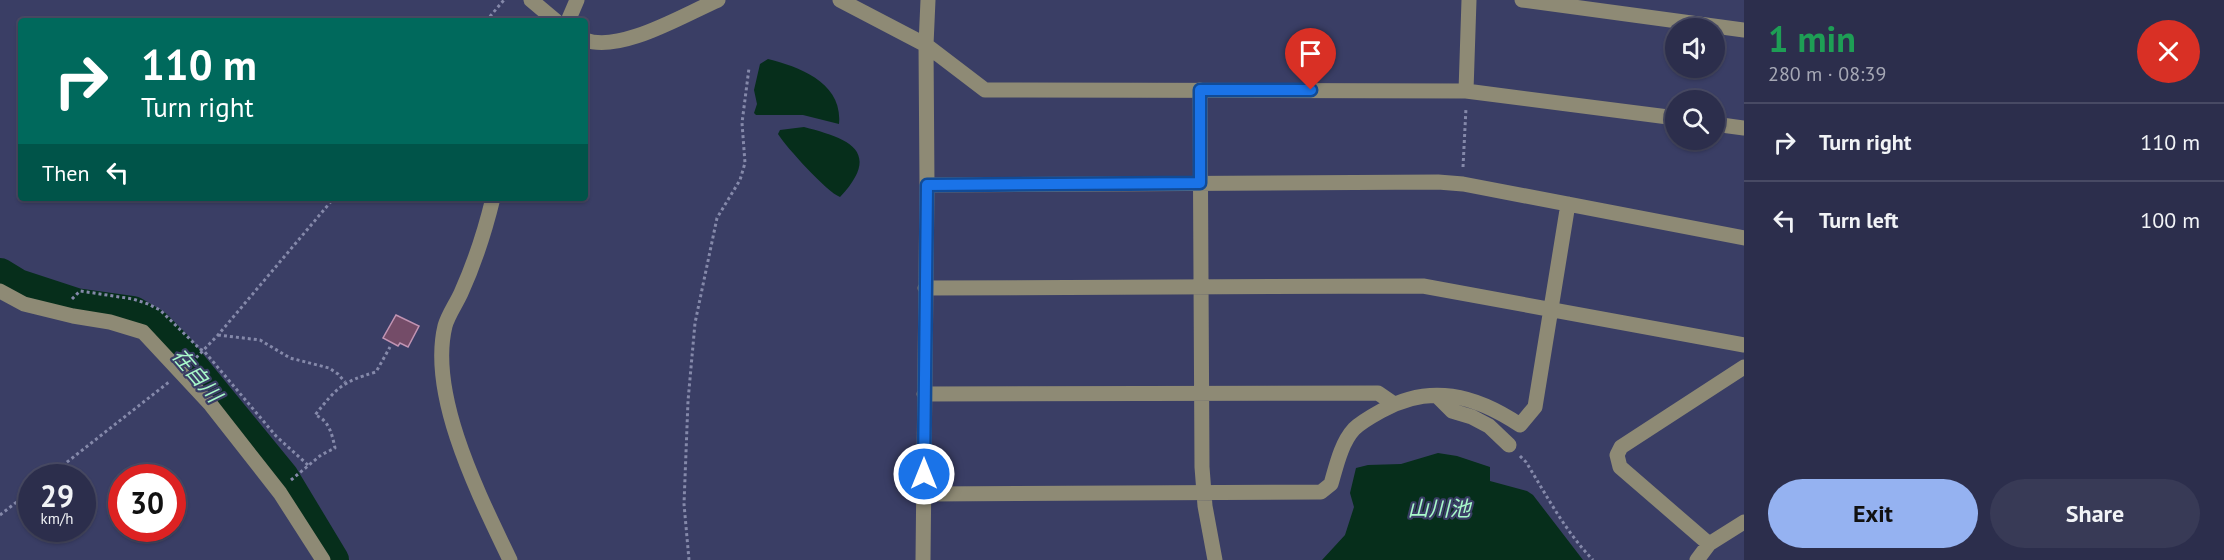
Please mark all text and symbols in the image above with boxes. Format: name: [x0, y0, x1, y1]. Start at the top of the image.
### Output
text: 1 min: [1768, 15, 1856, 62]
map controls: [1665, 18, 1725, 150]
button: sound: [1665, 18, 1725, 78]
button: close: [2137, 20, 2200, 83]
pin: [1285, 28, 1336, 90]
text: 110 m: [141, 37, 257, 92]
icon: arrive: [1294, 37, 1327, 70]
icon: right: [42, 42, 120, 120]
text: 280 m · 08:39: [1768, 61, 1886, 87]
text: Turn right: [141, 90, 254, 124]
button: search: [1665, 90, 1725, 150]
icon: right: [1768, 126, 1801, 159]
text: Turn right: [1819, 128, 1911, 156]
text: 110 m: [2140, 128, 2200, 156]
icon: left: [101, 156, 134, 189]
text: Then: [42, 159, 89, 187]
icon: left: [1768, 204, 1801, 237]
text: Turn left: [1819, 206, 1899, 234]
text: 100 m: [2140, 206, 2200, 234]
water label: 在自川: [166, 342, 229, 409]
position arrow: [892, 442, 956, 506]
speed limit sign: 30: [108, 464, 186, 542]
text: 29: [40, 476, 74, 515]
button: Exit: [1768, 479, 1978, 548]
button: Share: [1990, 479, 2200, 548]
water label: 山川池: [1408, 495, 1472, 522]
text: km/h: [41, 509, 73, 528]

